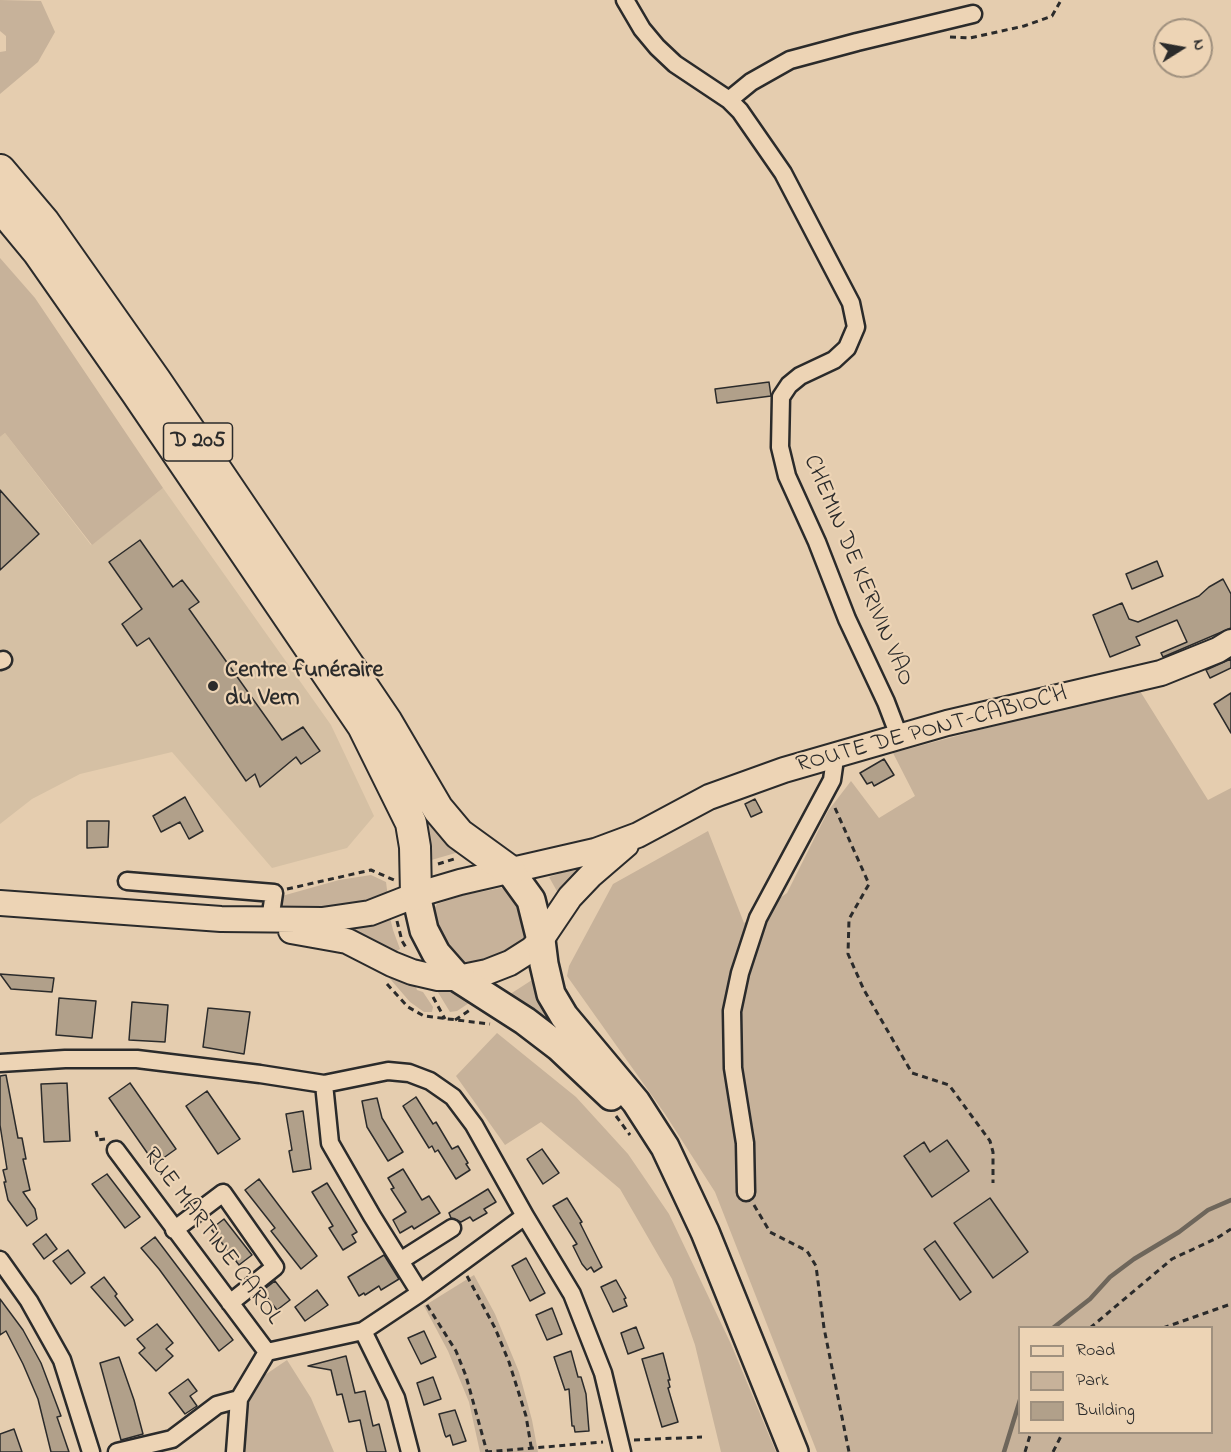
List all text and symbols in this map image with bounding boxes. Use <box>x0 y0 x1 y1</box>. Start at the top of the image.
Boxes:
north arrow <box>1153 18 1213 78</box>
text: N <box>1186 37 1212 53</box>
road number: D 205 <box>164 423 232 461</box>
street label: CHEMIN DE KERIVIN VAO <box>795 451 919 691</box>
place label: Centre funéraire du Vern <box>225 658 383 714</box>
marker: Centre funéraire du Vern <box>206 679 220 693</box>
street label: ROUTE DE PONT-CABIOC'H <box>793 681 1071 781</box>
street label: RUE MARTINE CAROL <box>135 1143 287 1331</box>
legend <box>1018 1326 1213 1434</box>
text: Road <box>1076 1338 1115 1364</box>
text: Park <box>1076 1368 1109 1394</box>
text: Building <box>1076 1398 1135 1424</box>

